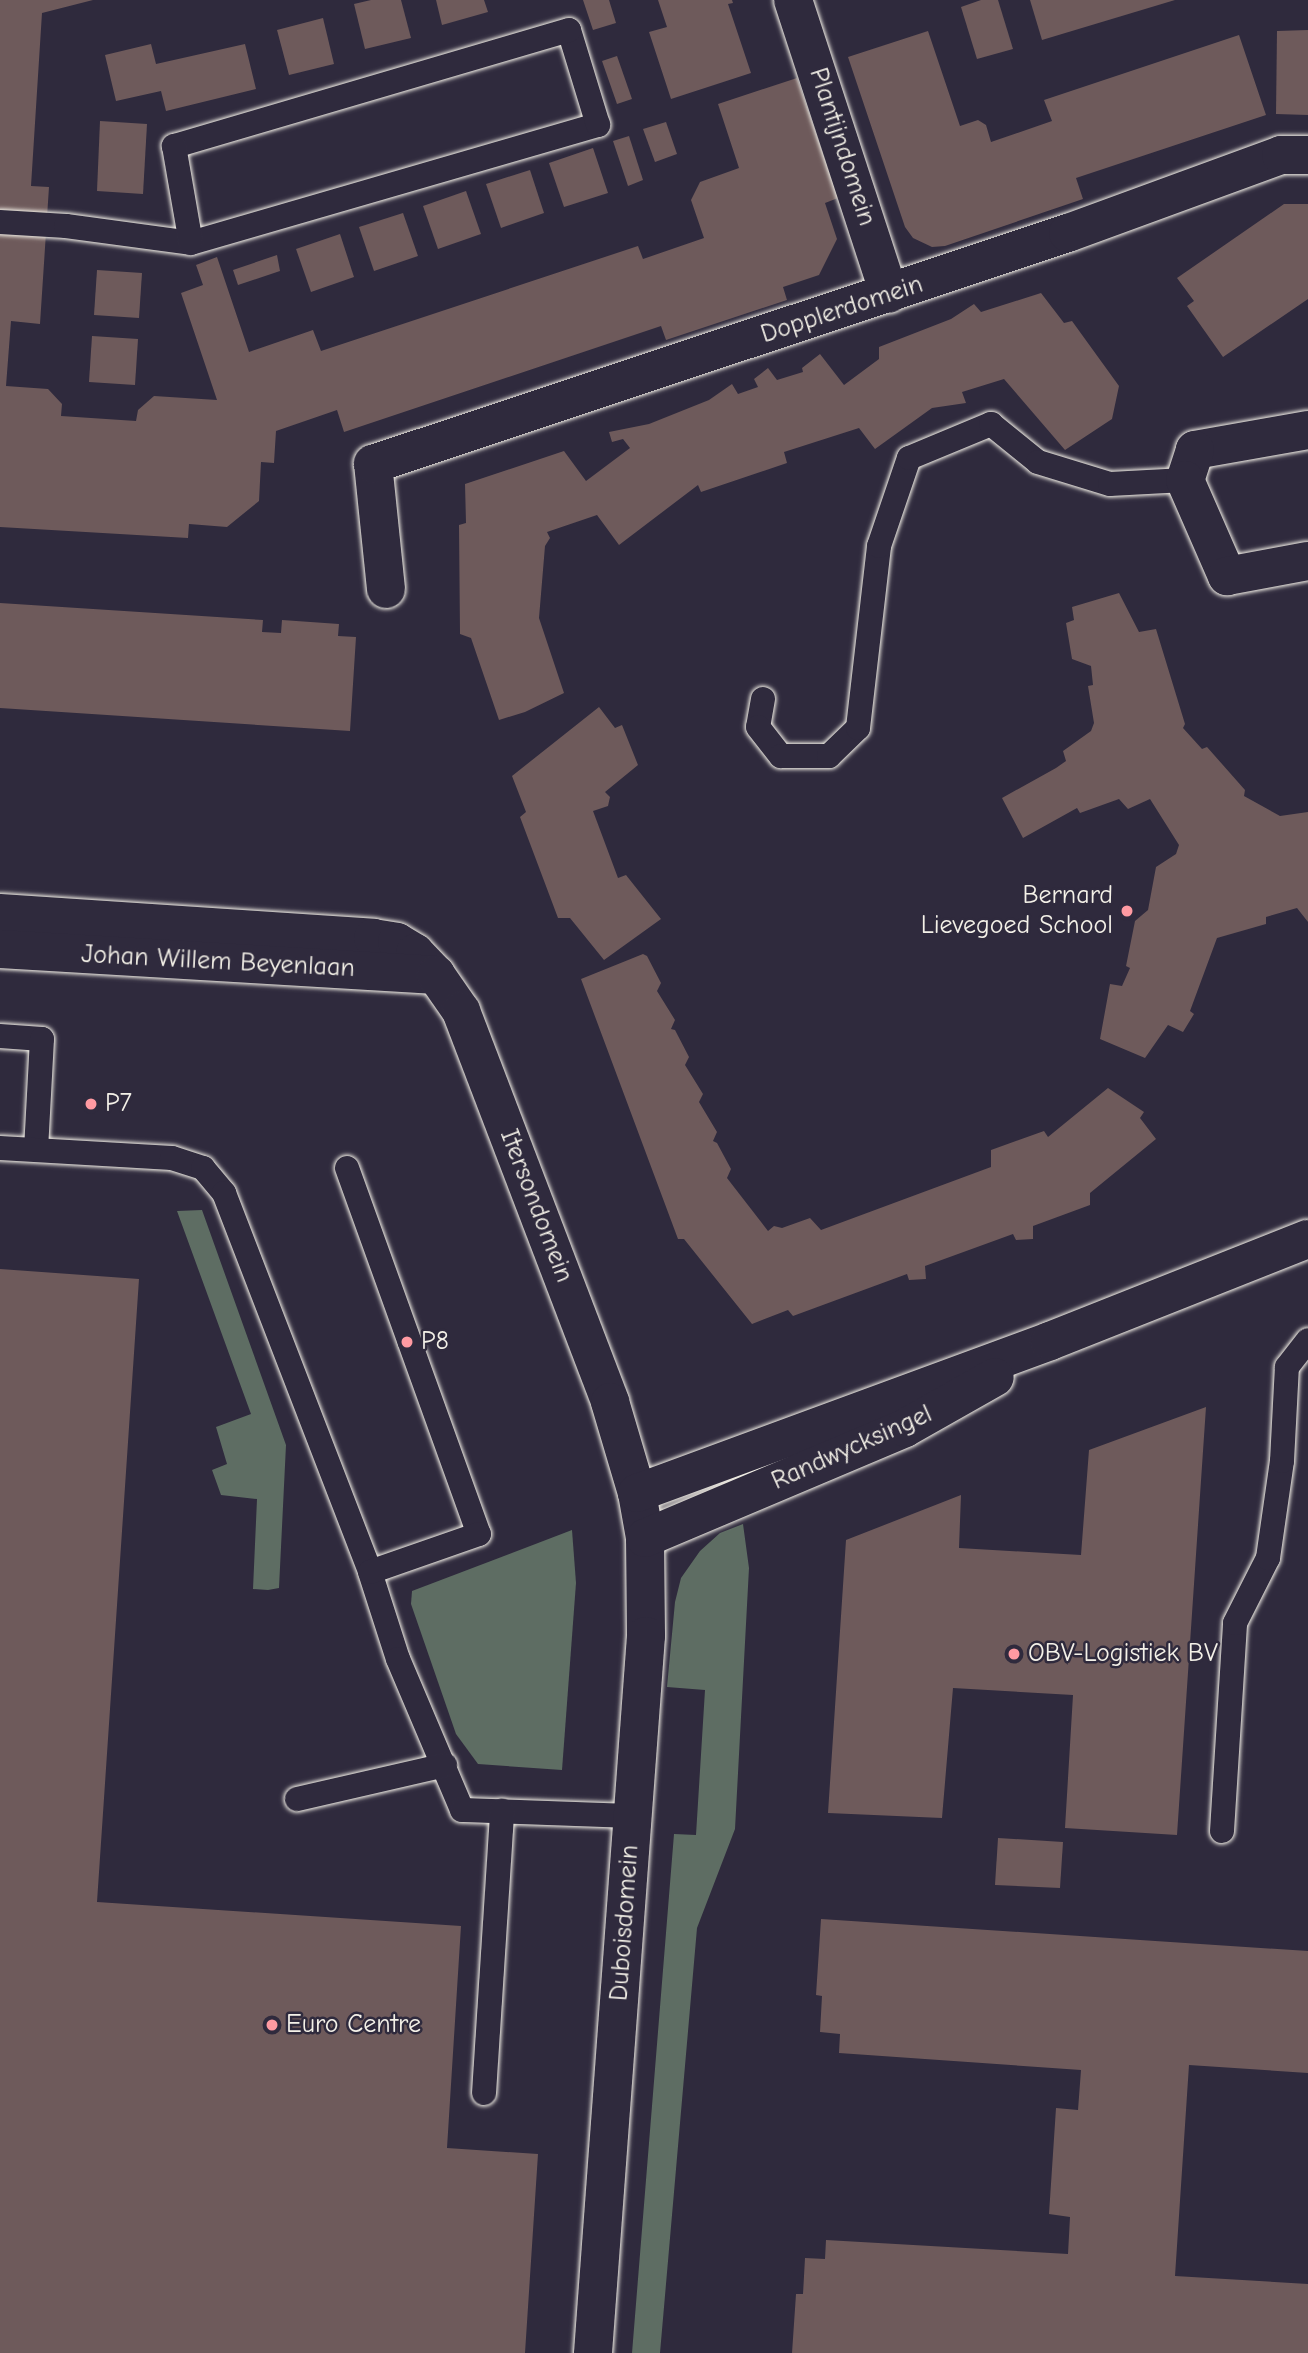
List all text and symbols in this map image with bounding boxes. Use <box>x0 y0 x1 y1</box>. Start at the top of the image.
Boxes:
street label: Plantijndomein <box>802 64 882 230</box>
street label: Dopplerdomein <box>757 269 927 351</box>
place label: Bernard Lievegoed School <box>921 880 1113 942</box>
marker: Bernard Lievegoed School <box>1119 903 1135 919</box>
street label: Johan Willem Beyenlaan <box>80 939 356 985</box>
place label: P7 <box>105 1088 132 1120</box>
marker: P7 <box>83 1096 99 1112</box>
street label: Itersondomein <box>493 1125 579 1287</box>
place label: P8 <box>421 1326 449 1358</box>
marker: P8 <box>399 1334 415 1350</box>
street label: Randwycksingel <box>767 1399 937 1497</box>
place label: OBV-Logistiek BV <box>1028 1638 1218 1670</box>
marker: OBV-Logistiek BV <box>1006 1646 1022 1662</box>
street label: Duboisdomein <box>604 1844 646 2002</box>
place label: Euro Centre <box>286 2009 421 2041</box>
marker: Euro Centre <box>264 2017 280 2033</box>

